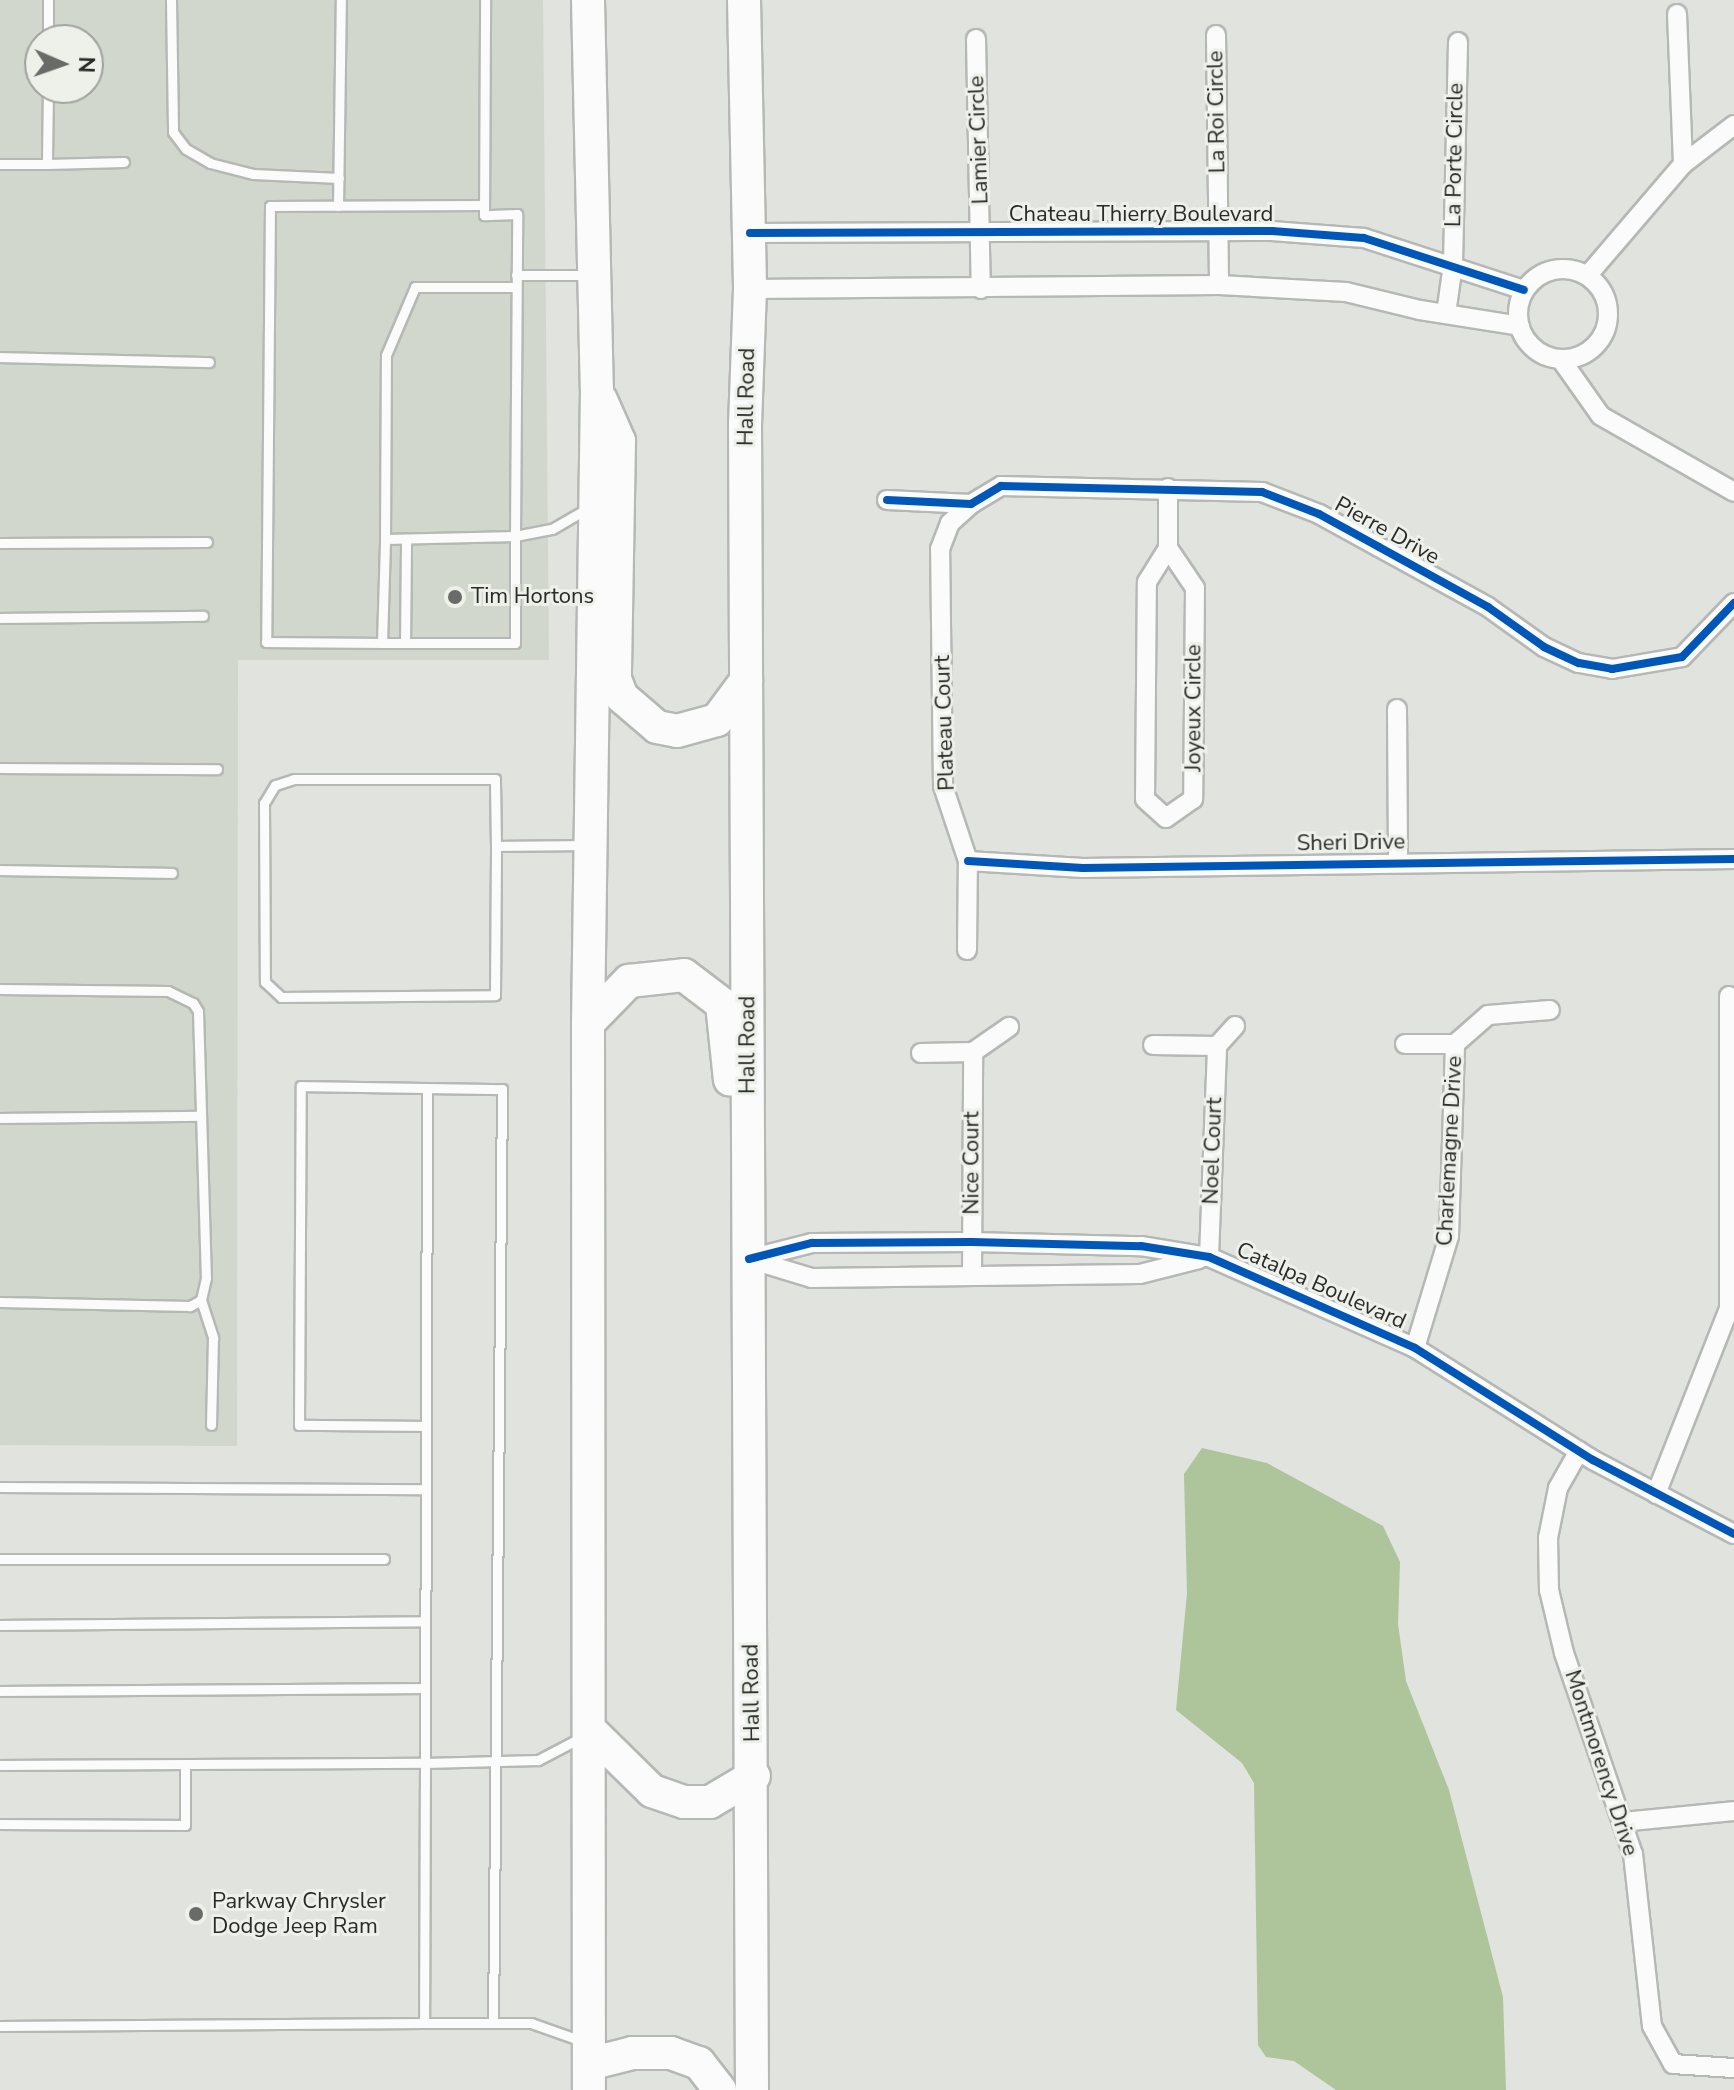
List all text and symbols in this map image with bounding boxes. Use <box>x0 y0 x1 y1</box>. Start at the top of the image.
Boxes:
north arrow <box>24 24 104 104</box>
street label: La Roi Circle <box>1203 50 1231 174</box>
text: N <box>71 56 101 74</box>
street label: Lamier Circle <box>964 75 994 205</box>
street label: La Porte Circle <box>1441 83 1469 227</box>
street label: Chateau Thierry Boulevard <box>1009 202 1273 228</box>
street label: Hall Road <box>733 348 761 446</box>
street label: Pierre Drive <box>1330 491 1444 571</box>
place label: Tim Hortons <box>471 584 594 610</box>
marker: Tim Hortons <box>446 588 464 606</box>
street label: Joyeux Circle <box>1181 644 1207 772</box>
street label: Plateau Court <box>929 655 961 791</box>
street label: Sheri Drive <box>1297 829 1405 857</box>
street label: Hall Road <box>735 996 761 1094</box>
street label: Charlemagne Drive <box>1432 1055 1468 1247</box>
street label: Noel Court <box>1198 1097 1228 1205</box>
street label: Nice Court <box>959 1111 985 1215</box>
street label: Catalpa Boulevard <box>1232 1237 1410 1335</box>
street label: Hall Road <box>738 1644 766 1742</box>
street label: Montmorency Drive <box>1559 1667 1643 1859</box>
place label: Parkway Chrysler Dodge Jeep Ram <box>212 1888 386 1940</box>
marker: Parkway Chrysler Dodge Jeep Ram <box>187 1905 205 1923</box>

